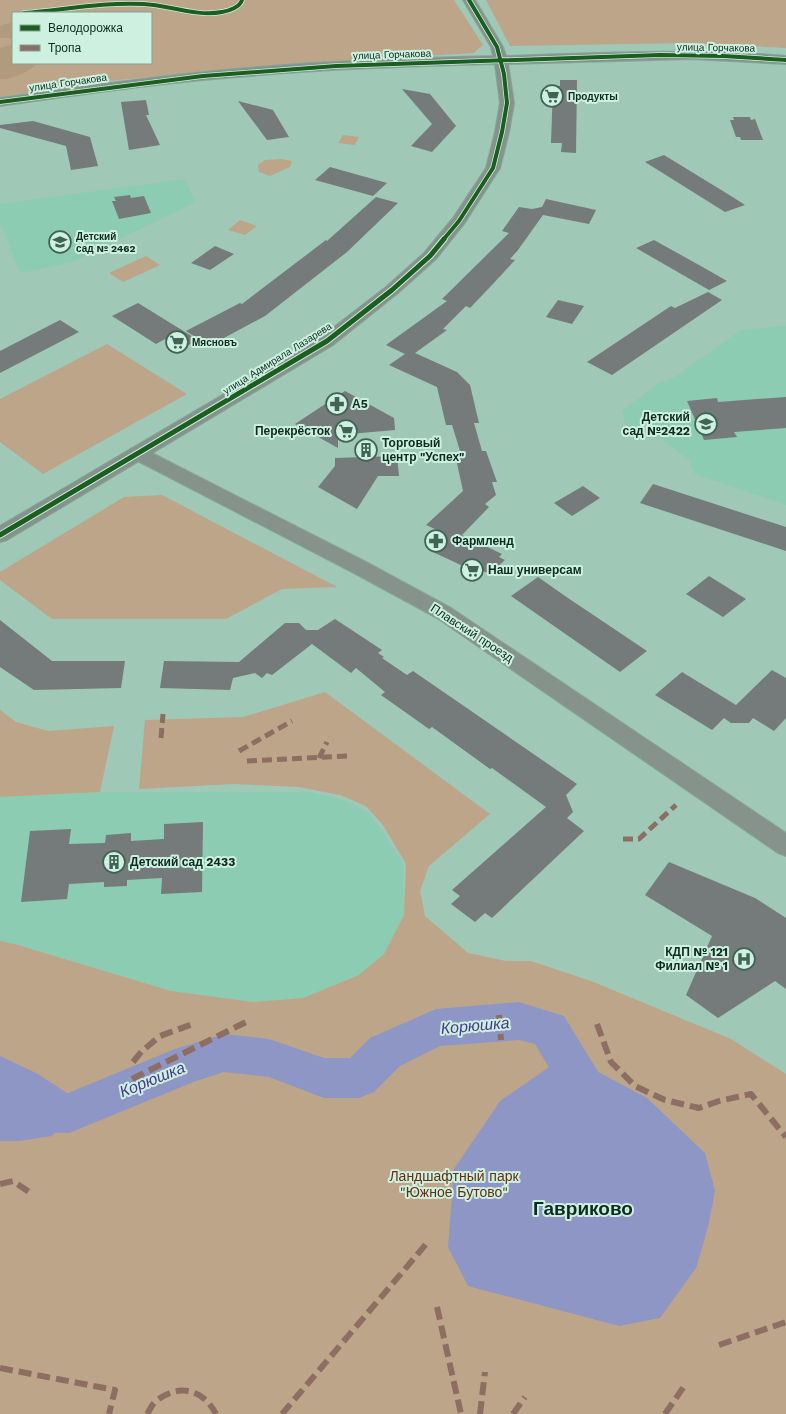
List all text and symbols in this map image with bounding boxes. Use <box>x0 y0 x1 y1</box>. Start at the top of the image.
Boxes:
legend <box>12 12 152 64</box>
text: Велодорожка <box>48 21 123 35</box>
text: Тропа <box>48 41 82 55</box>
street label: улица Горчакова <box>677 41 756 54</box>
street label: улица Горчакова <box>353 48 432 61</box>
street label: улица Горчакова <box>29 72 108 93</box>
supermarket icon: Продукты <box>539 83 565 109</box>
place label: Продукты <box>568 91 618 102</box>
school or university icon: Детский сад № 2462 <box>47 229 73 255</box>
place label: Детский сад № 2462 <box>76 231 135 254</box>
street label: улица Адмирала Лазарева <box>221 320 334 396</box>
supermarket icon: Мясновъ <box>164 329 190 355</box>
place label: Мясновъ <box>192 337 237 348</box>
pharmacy icon: А5 <box>324 391 350 417</box>
place label: А5 <box>352 397 368 411</box>
place label: Детский сад №2422 <box>623 410 690 438</box>
school or university icon: Детский сад №2422 <box>693 411 719 437</box>
supermarket icon: Перекрёсток <box>333 418 359 444</box>
place label: Перекрёсток <box>255 424 331 438</box>
place label: Торговый центр "Успех" <box>382 436 465 464</box>
building icon: Торговый центр "Успех" <box>353 437 379 463</box>
pharmacy icon: Фармленд <box>423 528 449 554</box>
place label: Фармленд <box>452 534 514 548</box>
supermarket icon: Наш универсам <box>459 557 485 583</box>
place label: Наш универсам <box>488 563 582 577</box>
street label: Плавский проезд <box>428 601 516 665</box>
building icon: Детский сад 2433 <box>101 849 127 875</box>
place label: Детский сад 2433 <box>130 855 235 869</box>
place label: КДП № 121 Филиал № 1 <box>655 945 728 973</box>
hospital icon: КДП № 121 Филиал № 1 <box>731 946 757 972</box>
water label: Корюшка <box>440 1013 510 1038</box>
water label: Корюшка <box>117 1058 188 1101</box>
park label: Ландшафтный парк "Южное Бутово" <box>389 1168 519 1200</box>
district label: Гавриково <box>533 1197 633 1220</box>

